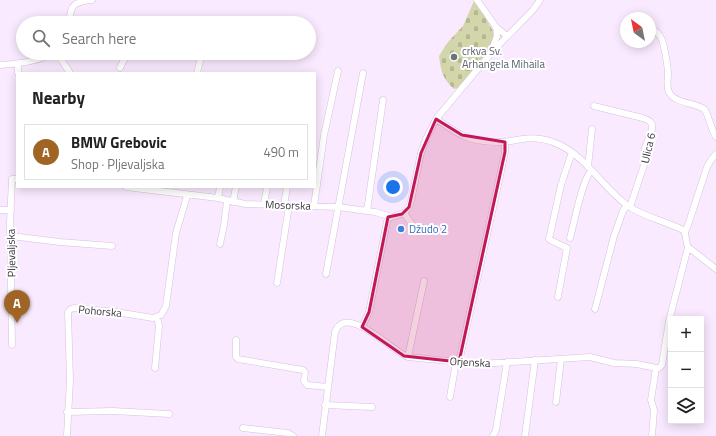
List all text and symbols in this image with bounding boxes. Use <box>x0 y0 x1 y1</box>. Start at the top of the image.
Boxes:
north arrow <box>620 12 656 48</box>
search box <box>16 16 316 60</box>
icon: search <box>30 27 52 49</box>
text: Search here <box>62 27 136 50</box>
place label: crkva Sv. Arhangela Mihaila <box>462 43 545 72</box>
marker: crkva Sv. Arhangela Mihaila <box>449 52 459 62</box>
text: Nearby <box>32 85 85 111</box>
text: BMW Grebovic <box>71 131 167 154</box>
street label: Ulica 6 <box>637 131 659 165</box>
text: A <box>42 142 50 162</box>
text: 490 m <box>263 142 299 162</box>
text: Shop · Pljevaljska <box>71 154 165 174</box>
your location <box>383 177 403 197</box>
street label: Mosorska <box>265 196 312 214</box>
place label: Džudo 2 <box>409 221 447 237</box>
marker: Džudo 2 <box>396 224 406 234</box>
street label: Pljevaljska <box>3 228 19 277</box>
pin: A <box>4 290 30 323</box>
street label: Pohorska <box>78 301 123 321</box>
map controls <box>668 316 704 424</box>
button: + <box>668 316 704 352</box>
button: − <box>668 352 704 388</box>
street label: Orjenska <box>449 353 491 371</box>
button: layers <box>668 388 704 424</box>

